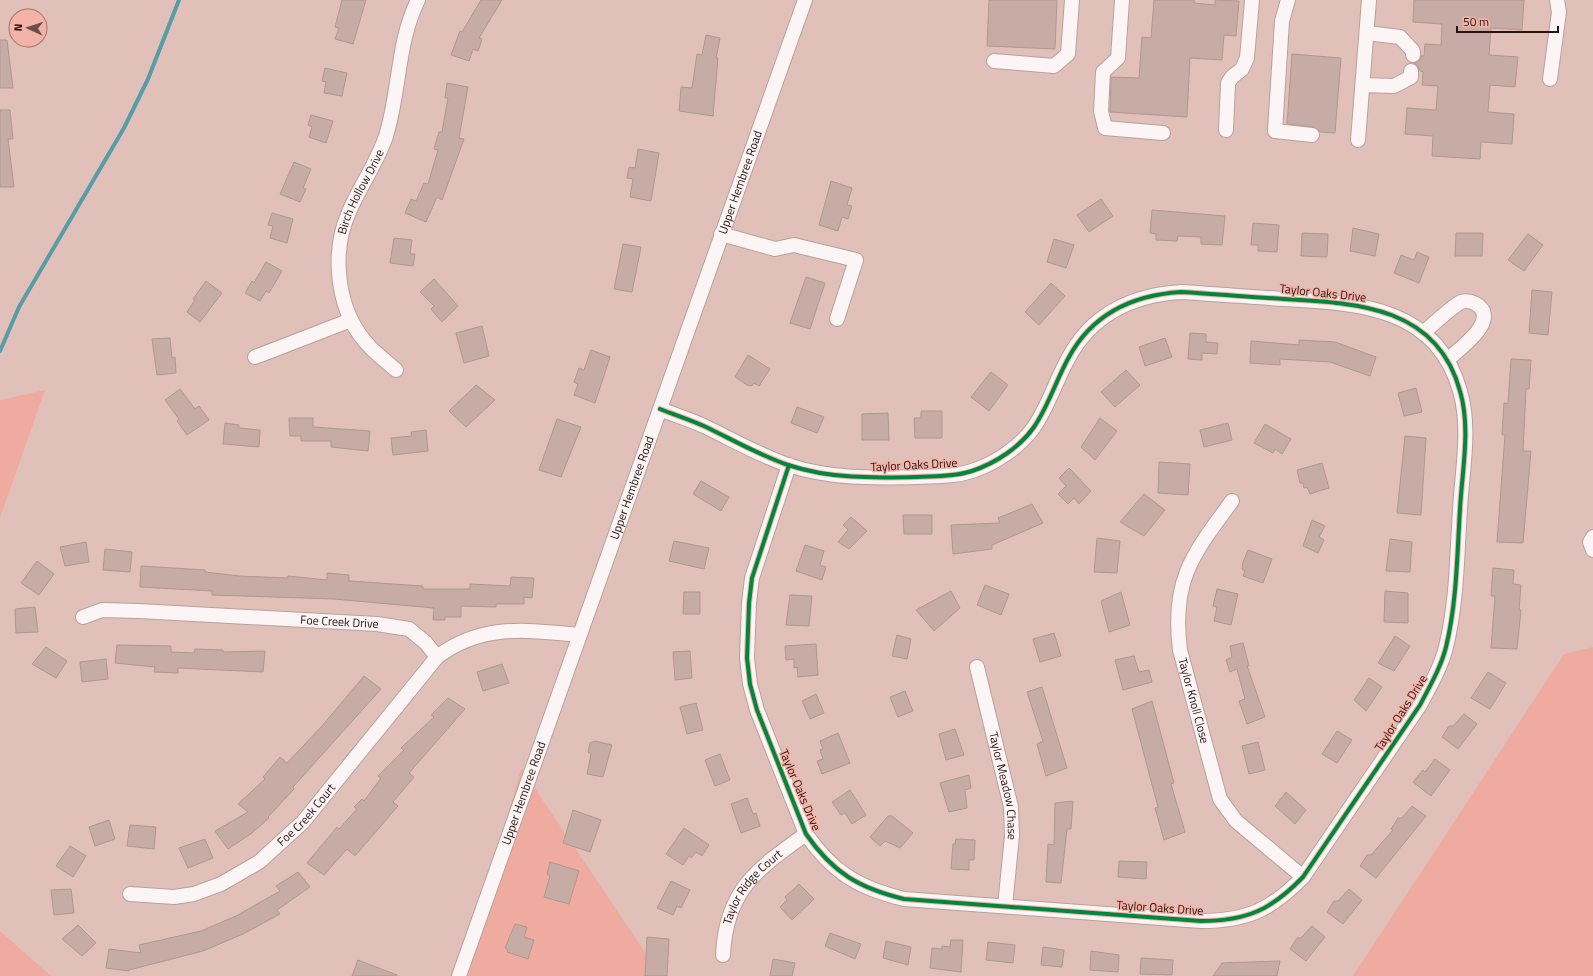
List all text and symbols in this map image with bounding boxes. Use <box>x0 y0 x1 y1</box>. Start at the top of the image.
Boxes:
north arrow <box>8 8 48 48</box>
scale bar <box>1457 8 1558 34</box>
text: 50 m <box>1463 12 1489 31</box>
text: N <box>10 23 26 32</box>
street label: Upper Hembree Road <box>713 128 767 237</box>
street label: Birch Hollow Drive <box>332 146 389 236</box>
street label: Taylor Oaks Drive <box>1279 279 1367 307</box>
street label: Upper Hembree Road <box>605 433 659 542</box>
street label: Taylor Oaks Drive <box>870 453 958 476</box>
street label: Foe Creek Drive <box>300 610 379 633</box>
street label: Taylor Knoll Close <box>1174 656 1215 746</box>
street label: Taylor Oaks Drive <box>1369 671 1432 755</box>
street label: Taylor Meadow Chase <box>984 730 1022 841</box>
street label: Upper Hembree Road <box>496 739 550 847</box>
street label: Taylor Oaks Drive <box>775 746 826 834</box>
street label: Foe Creek Court <box>272 778 340 850</box>
street label: Taylor Ridge Court <box>718 844 787 926</box>
street label: Taylor Oaks Drive <box>1116 895 1204 920</box>

